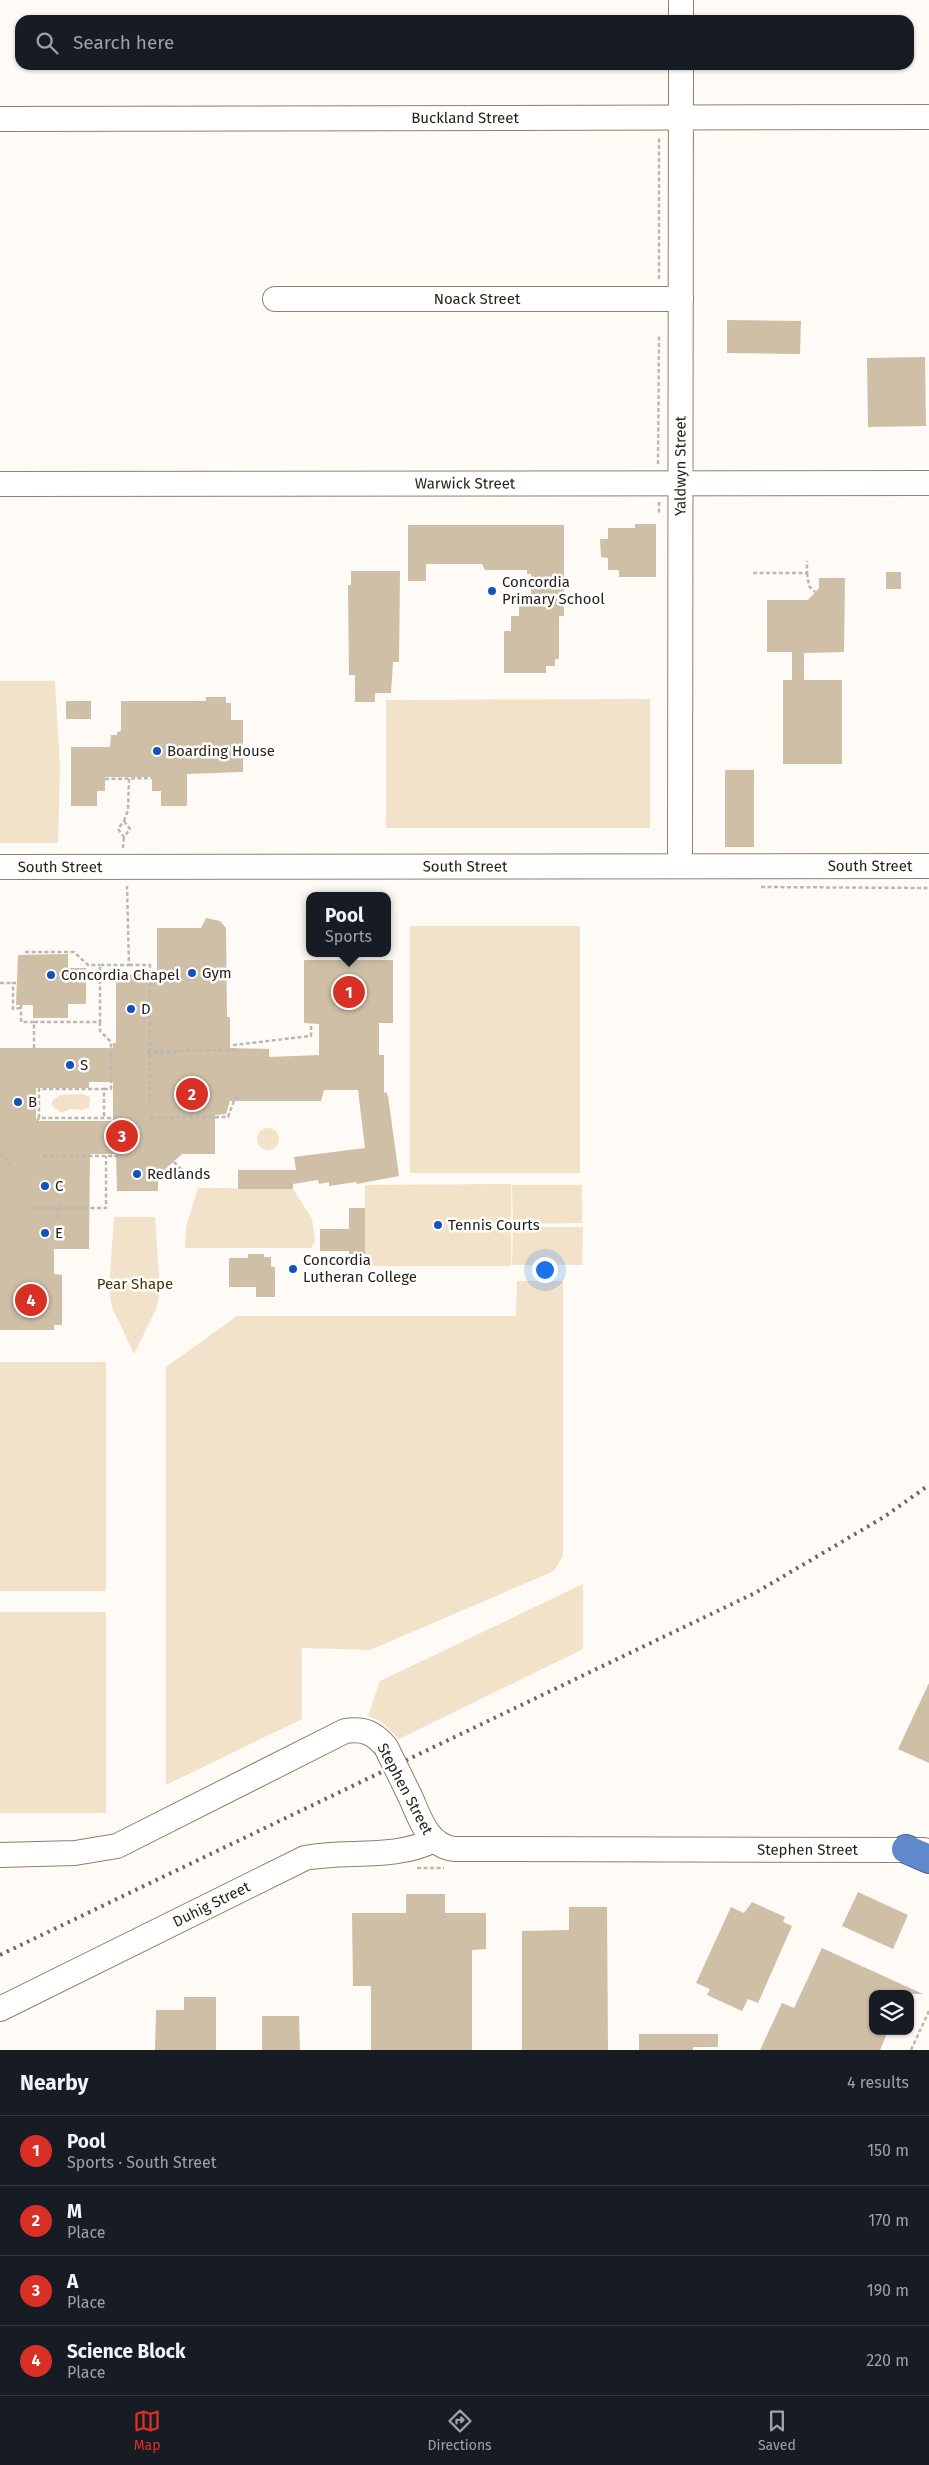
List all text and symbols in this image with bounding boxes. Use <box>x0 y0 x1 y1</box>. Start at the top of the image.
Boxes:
search box <box>15 15 914 70</box>
icon: search <box>33 29 61 57</box>
text: Search here <box>73 31 174 54</box>
street label: Buckland Street <box>411 109 519 127</box>
street label: Noack Street <box>434 290 521 308</box>
street label: Yaldwyn Street <box>671 415 690 516</box>
street label: Warwick Street <box>415 474 516 493</box>
place label: Concordia Primary School <box>502 573 605 608</box>
marker: Concordia Primary School <box>486 585 498 597</box>
place label: Boarding House <box>167 742 275 760</box>
marker: Boarding House <box>151 745 163 757</box>
street label: South Street <box>423 857 508 876</box>
street label: South Street <box>828 857 913 875</box>
street label: South Street <box>18 858 103 876</box>
popup <box>306 892 391 957</box>
text: Pool <box>325 904 364 927</box>
text: Sports <box>325 927 372 946</box>
place label: Gym <box>202 964 232 982</box>
place label: Concordia Chapel <box>61 966 180 984</box>
marker: Gym <box>186 967 198 979</box>
marker: Concordia Chapel <box>45 969 57 981</box>
pin: 1 <box>333 973 365 1011</box>
place label: D <box>141 1000 151 1018</box>
marker: D <box>125 1003 137 1015</box>
place label: S <box>80 1056 88 1074</box>
marker: S <box>64 1059 76 1071</box>
pin: 2 <box>176 1075 208 1113</box>
place label: B <box>28 1093 37 1111</box>
marker: B <box>12 1096 24 1108</box>
pin: 3 <box>106 1117 138 1155</box>
place label: Redlands <box>147 1165 210 1183</box>
marker: Redlands <box>131 1168 143 1180</box>
place label: C <box>55 1177 64 1195</box>
marker: C <box>39 1180 51 1192</box>
place label: Tennis Courts <box>448 1216 540 1234</box>
marker: Tennis Courts <box>432 1219 444 1231</box>
place label: E <box>55 1224 63 1242</box>
marker: E <box>39 1227 51 1239</box>
place label: Concordia Lutheran College <box>303 1251 417 1286</box>
your location <box>532 1257 558 1283</box>
marker: Concordia Lutheran College <box>287 1263 299 1275</box>
park label: Pear Shape <box>97 1275 173 1293</box>
pin: 4 <box>15 1281 47 1319</box>
street label: Stephen Street <box>373 1740 437 1838</box>
street label: Stephen Street <box>757 1841 859 1859</box>
street label: Duhig Street <box>170 1877 254 1931</box>
map controls <box>869 1990 914 2035</box>
button: layers <box>869 1990 914 2035</box>
text: Nearby <box>20 2070 88 2096</box>
text: 4 results <box>847 2073 909 2092</box>
text: Pool <box>67 2130 106 2153</box>
text: 1 <box>32 2141 40 2160</box>
text: 150 m <box>867 2141 909 2160</box>
text: Sports · South Street <box>67 2153 217 2172</box>
text: M <box>67 2200 82 2223</box>
text: 2 <box>32 2211 40 2230</box>
text: 170 m <box>868 2211 909 2230</box>
text: Place <box>67 2223 106 2242</box>
text: A <box>67 2270 78 2293</box>
text: 3 <box>32 2281 40 2300</box>
text: 190 m <box>867 2281 909 2300</box>
text: Place <box>67 2293 106 2312</box>
text: Science Block <box>67 2340 185 2363</box>
text: 4 <box>31 2351 41 2370</box>
text: 220 m <box>866 2351 909 2370</box>
text: Place <box>67 2363 106 2382</box>
tab: Map <box>133 2407 161 2454</box>
tab: Directions <box>427 2407 492 2454</box>
tab: Saved <box>758 2407 796 2454</box>

